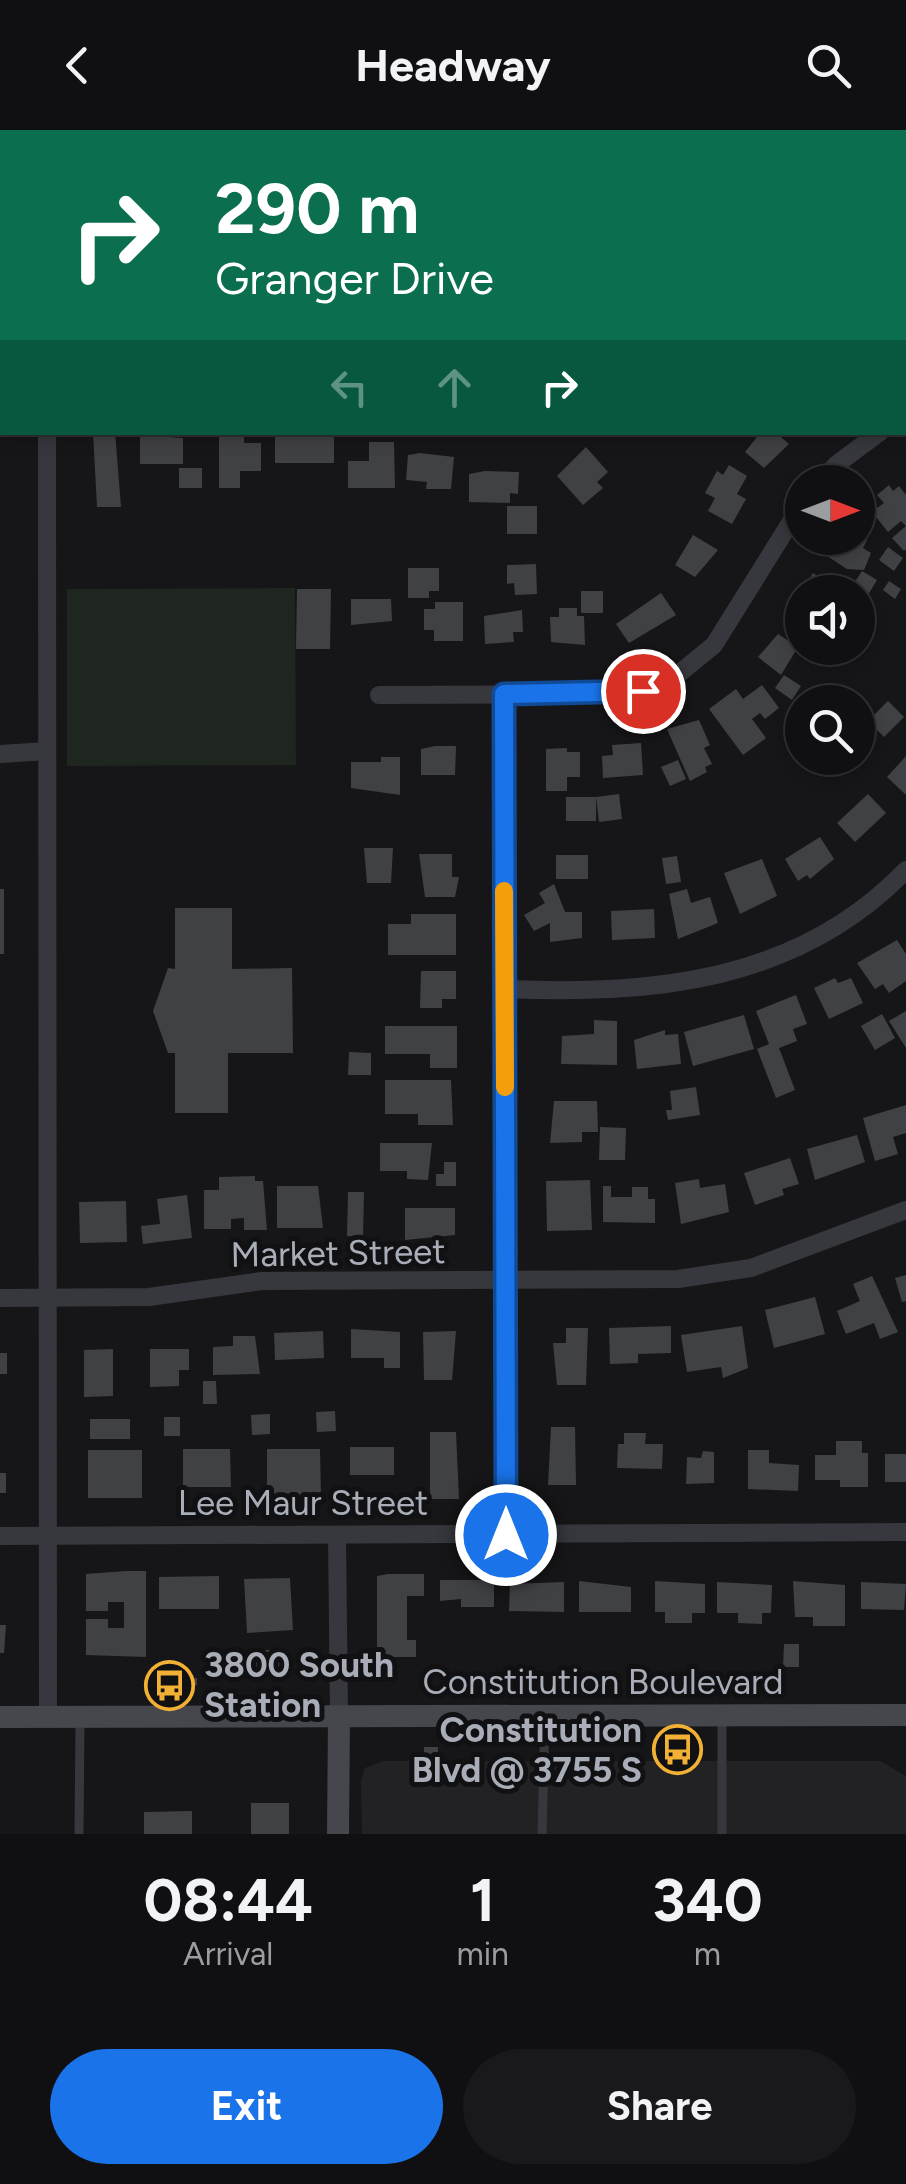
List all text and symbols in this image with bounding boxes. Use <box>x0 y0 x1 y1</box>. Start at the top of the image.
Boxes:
icon: back <box>50 38 105 93</box>
text: Headway <box>355 38 551 92</box>
icon: search <box>801 38 856 93</box>
text: 290 m <box>215 166 419 251</box>
icon: right <box>50 170 180 300</box>
text: Granger Drive <box>215 251 494 305</box>
icon: left <box>322 360 377 415</box>
icon: ahead <box>427 360 482 415</box>
icon: right <box>532 360 587 415</box>
north arrow <box>785 465 875 555</box>
map controls <box>785 465 875 775</box>
button: sound <box>785 575 875 665</box>
pin <box>601 649 686 734</box>
icon: arrive <box>616 664 671 719</box>
button: search <box>785 685 875 775</box>
street label: Market Street <box>230 1230 446 1276</box>
street label: Lee Maur Street <box>178 1482 428 1524</box>
position arrow <box>454 1483 558 1587</box>
place label: 3800 South Station <box>204 1644 394 1726</box>
bus stop icon: 3800 South Station <box>143 1659 195 1711</box>
street label: Constitution Boulevard <box>423 1661 783 1703</box>
place label: Constitution Blvd @ 3755 S <box>412 1709 642 1791</box>
bus stop icon: Constitution Blvd @ 3755 S <box>651 1724 703 1776</box>
text: 08:44 <box>143 1864 313 1936</box>
text: 1 <box>470 1864 495 1936</box>
text: 340 <box>652 1864 763 1936</box>
text: Arrival <box>183 1935 273 1973</box>
text: min <box>456 1935 509 1973</box>
text: m <box>694 1935 721 1973</box>
button: Exit <box>50 2049 443 2164</box>
button: Share <box>463 2049 856 2164</box>

